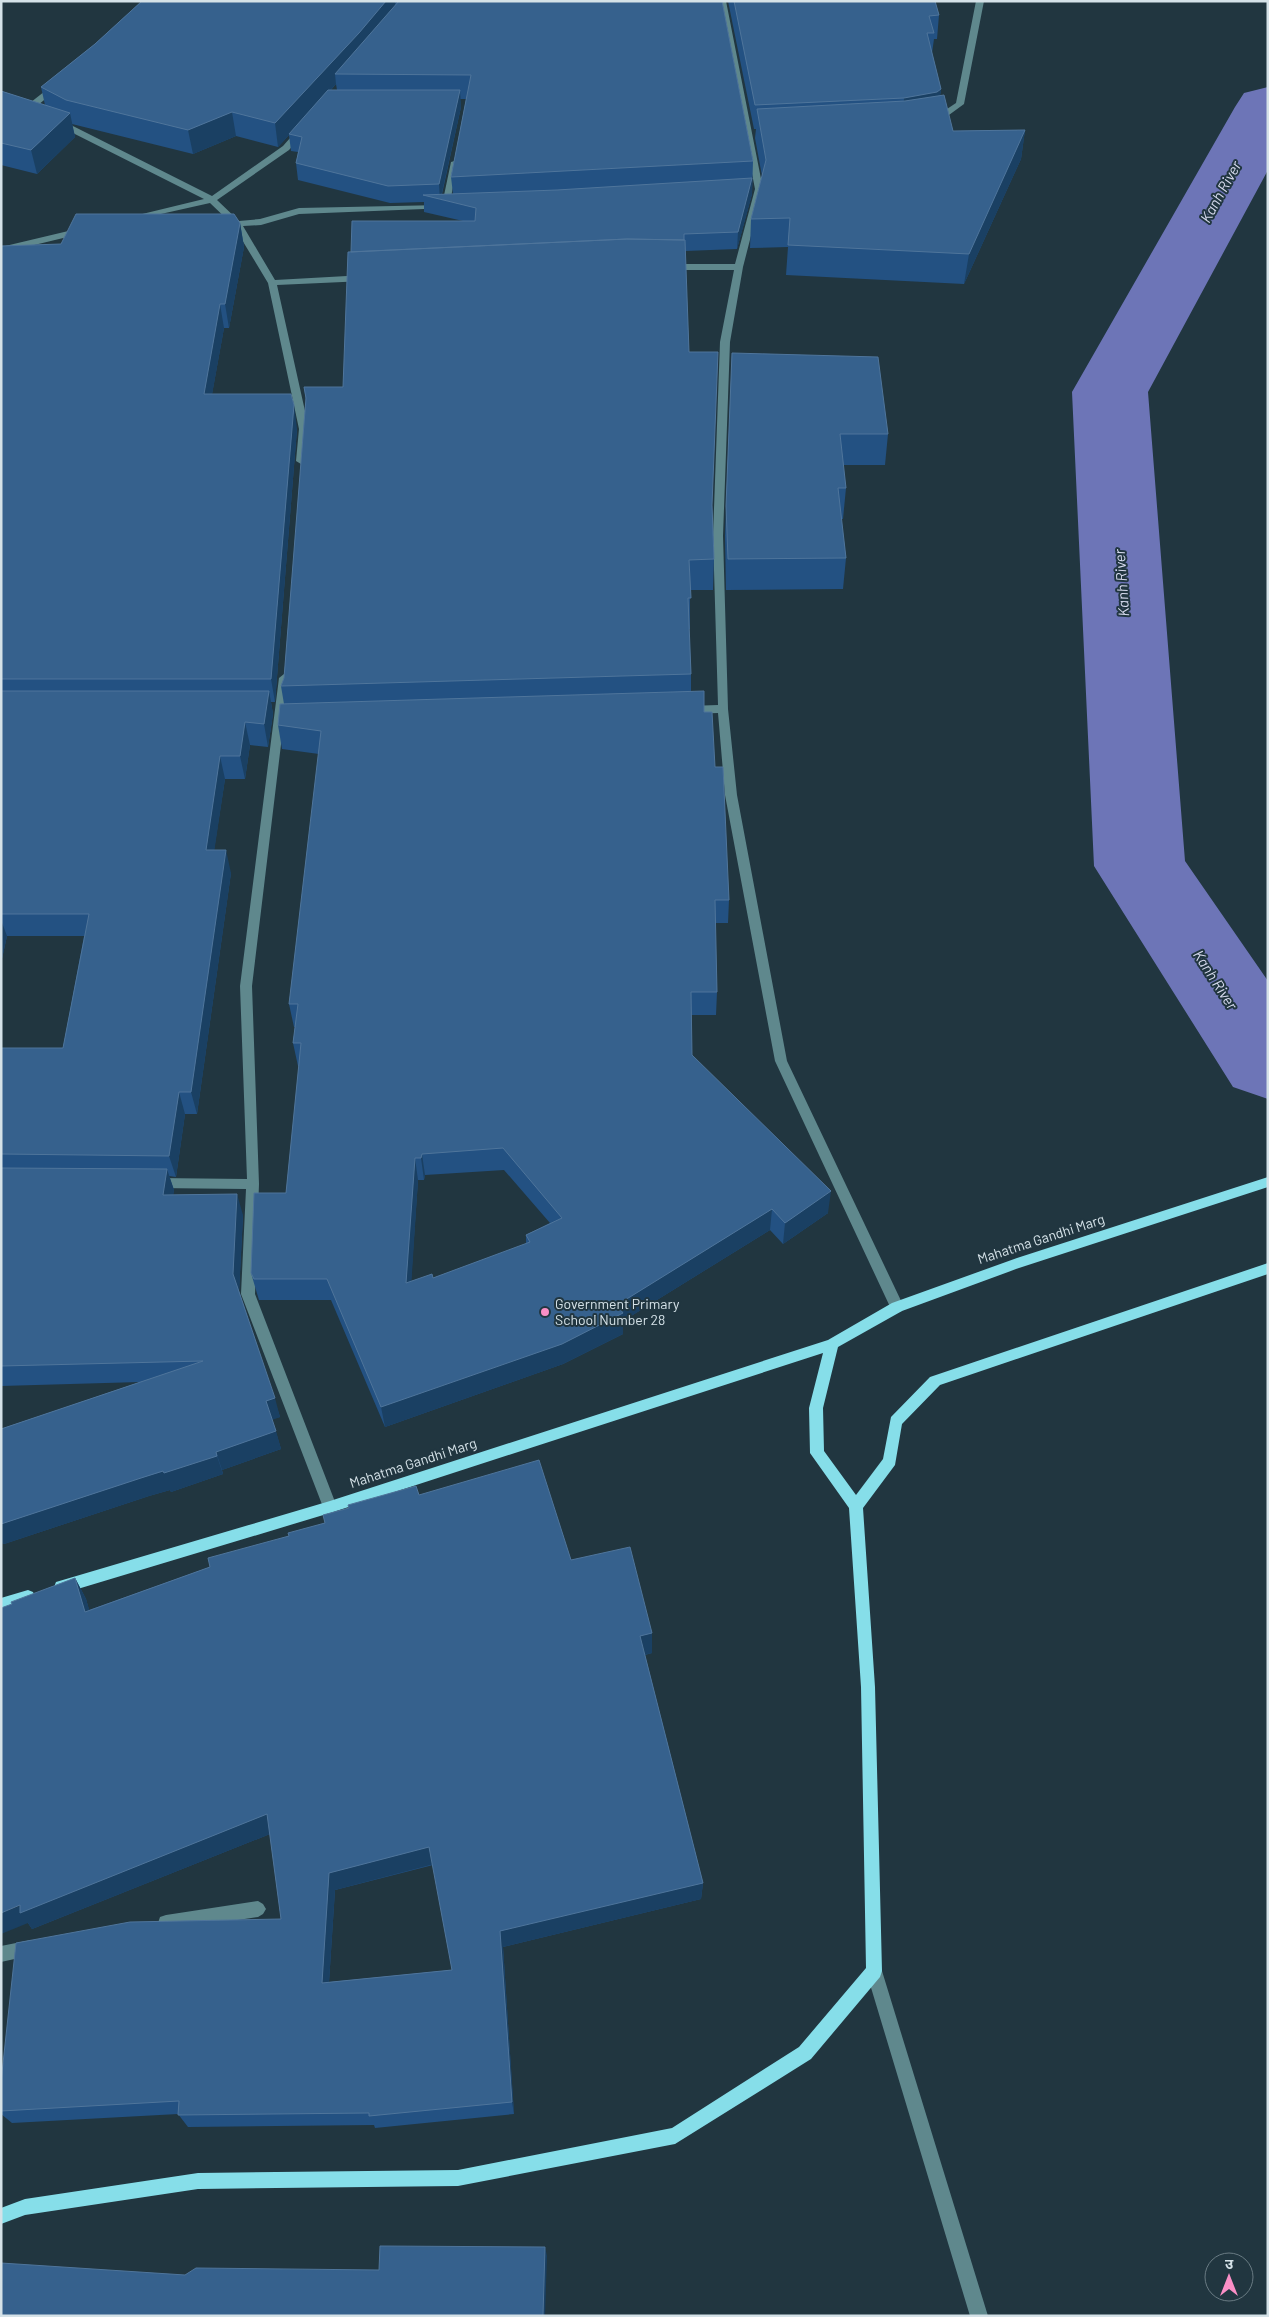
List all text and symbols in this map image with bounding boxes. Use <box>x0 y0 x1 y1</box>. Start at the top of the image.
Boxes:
water label: Kanh River <box>1196 157 1245 225</box>
water label: Kanh River <box>1110 548 1132 617</box>
water label: Kanh River <box>1190 946 1242 1013</box>
street label: Mahatma Gandhi Marg <box>975 1210 1107 1267</box>
place label: Government Primary School Number 28 <box>555 1295 680 1328</box>
marker: Government Primary School Number 28 <box>539 1306 551 1318</box>
street label: Mahatma Gandhi Marg <box>347 1434 479 1491</box>
north arrow <box>1204 2252 1254 2302</box>
text: उ <box>1225 2255 1234 2272</box>

